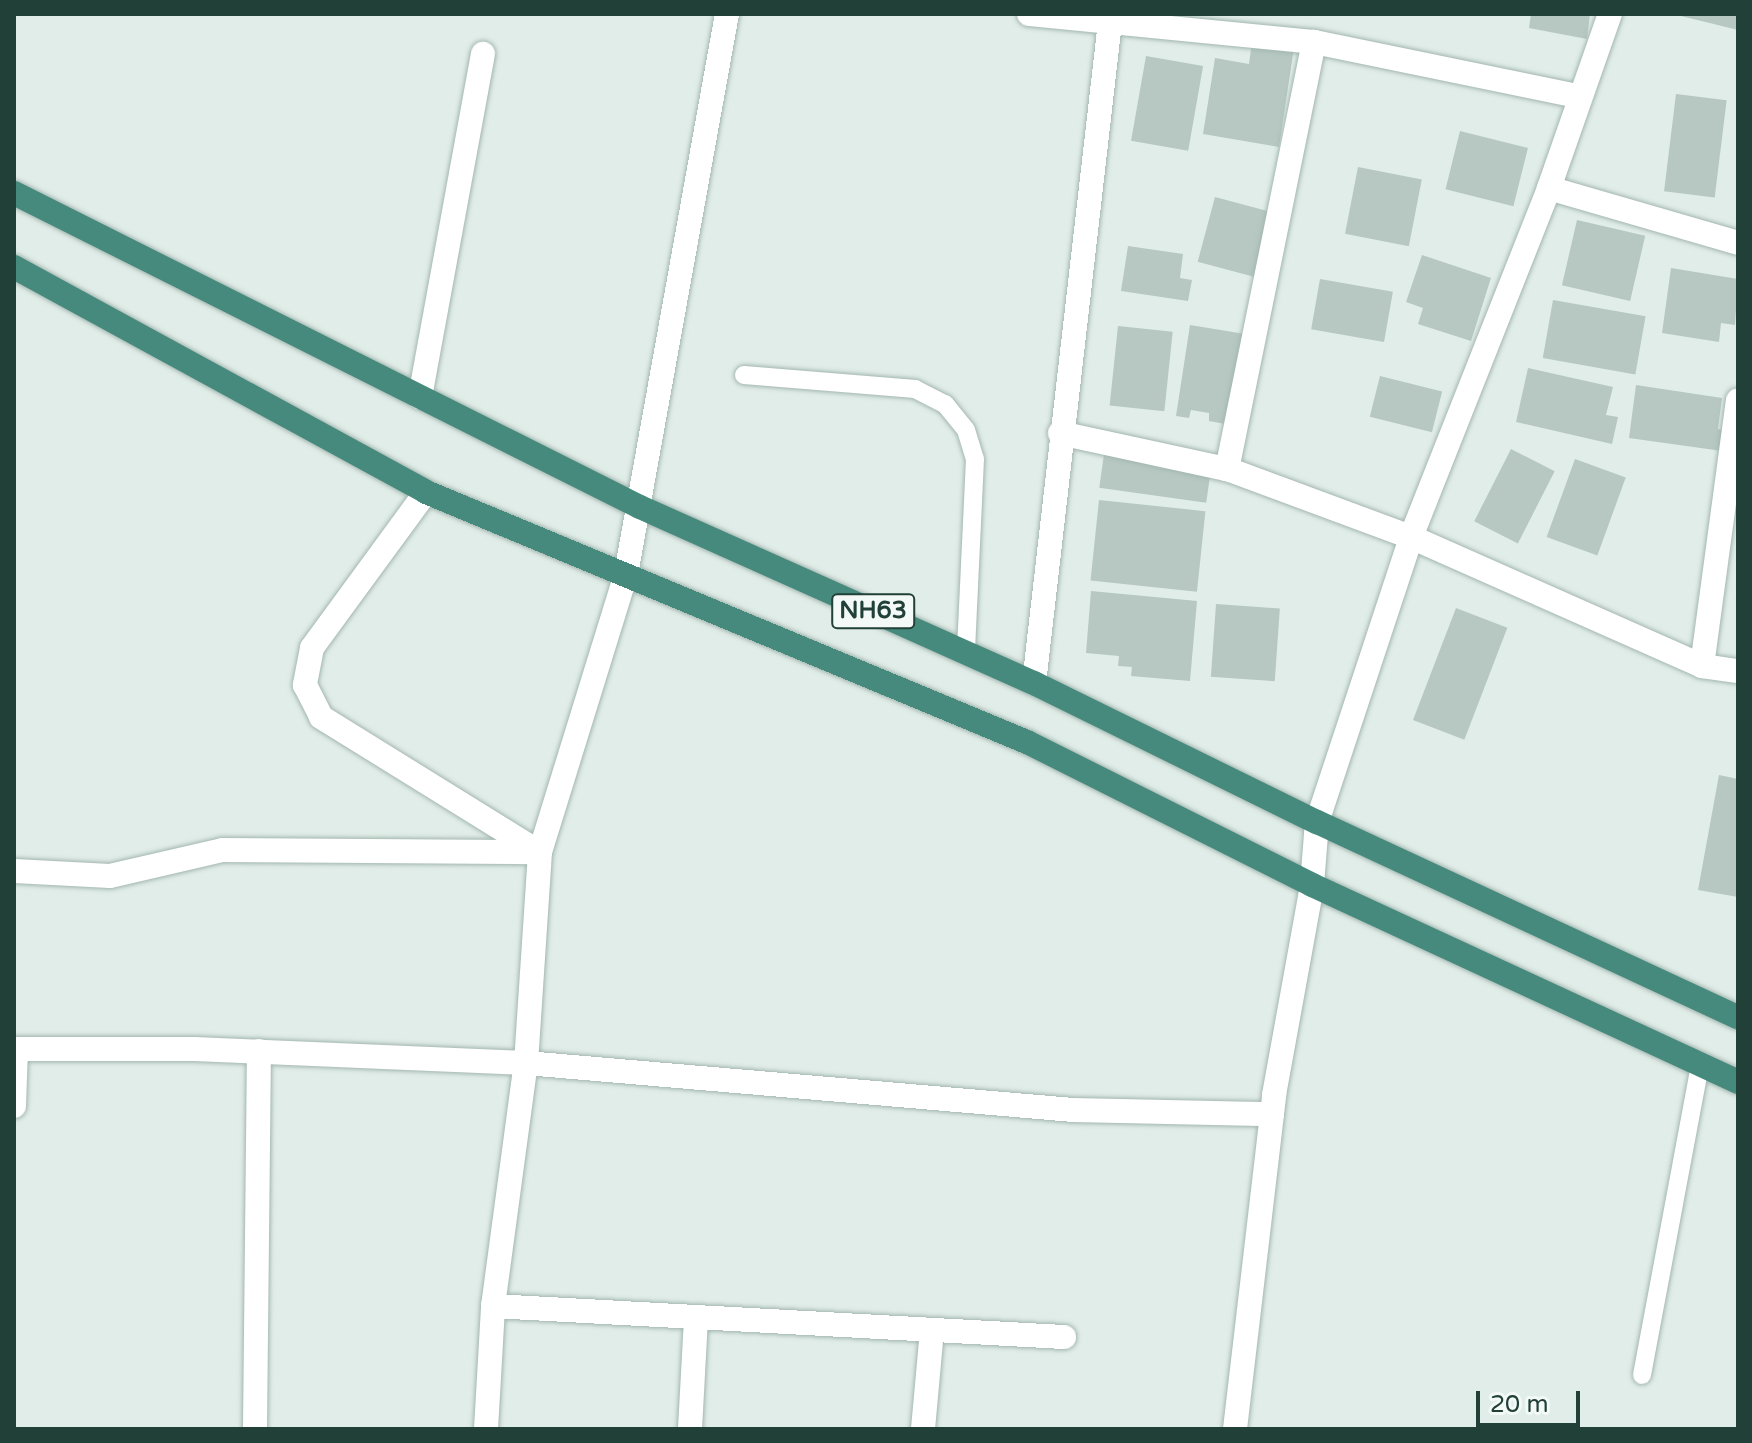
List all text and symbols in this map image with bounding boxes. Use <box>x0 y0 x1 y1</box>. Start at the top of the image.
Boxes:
road number: NH63 <box>831 591 915 631</box>
scale bar <box>1480 1375 1584 1425</box>
text: 20 m <box>1490 1390 1548 1419</box>

